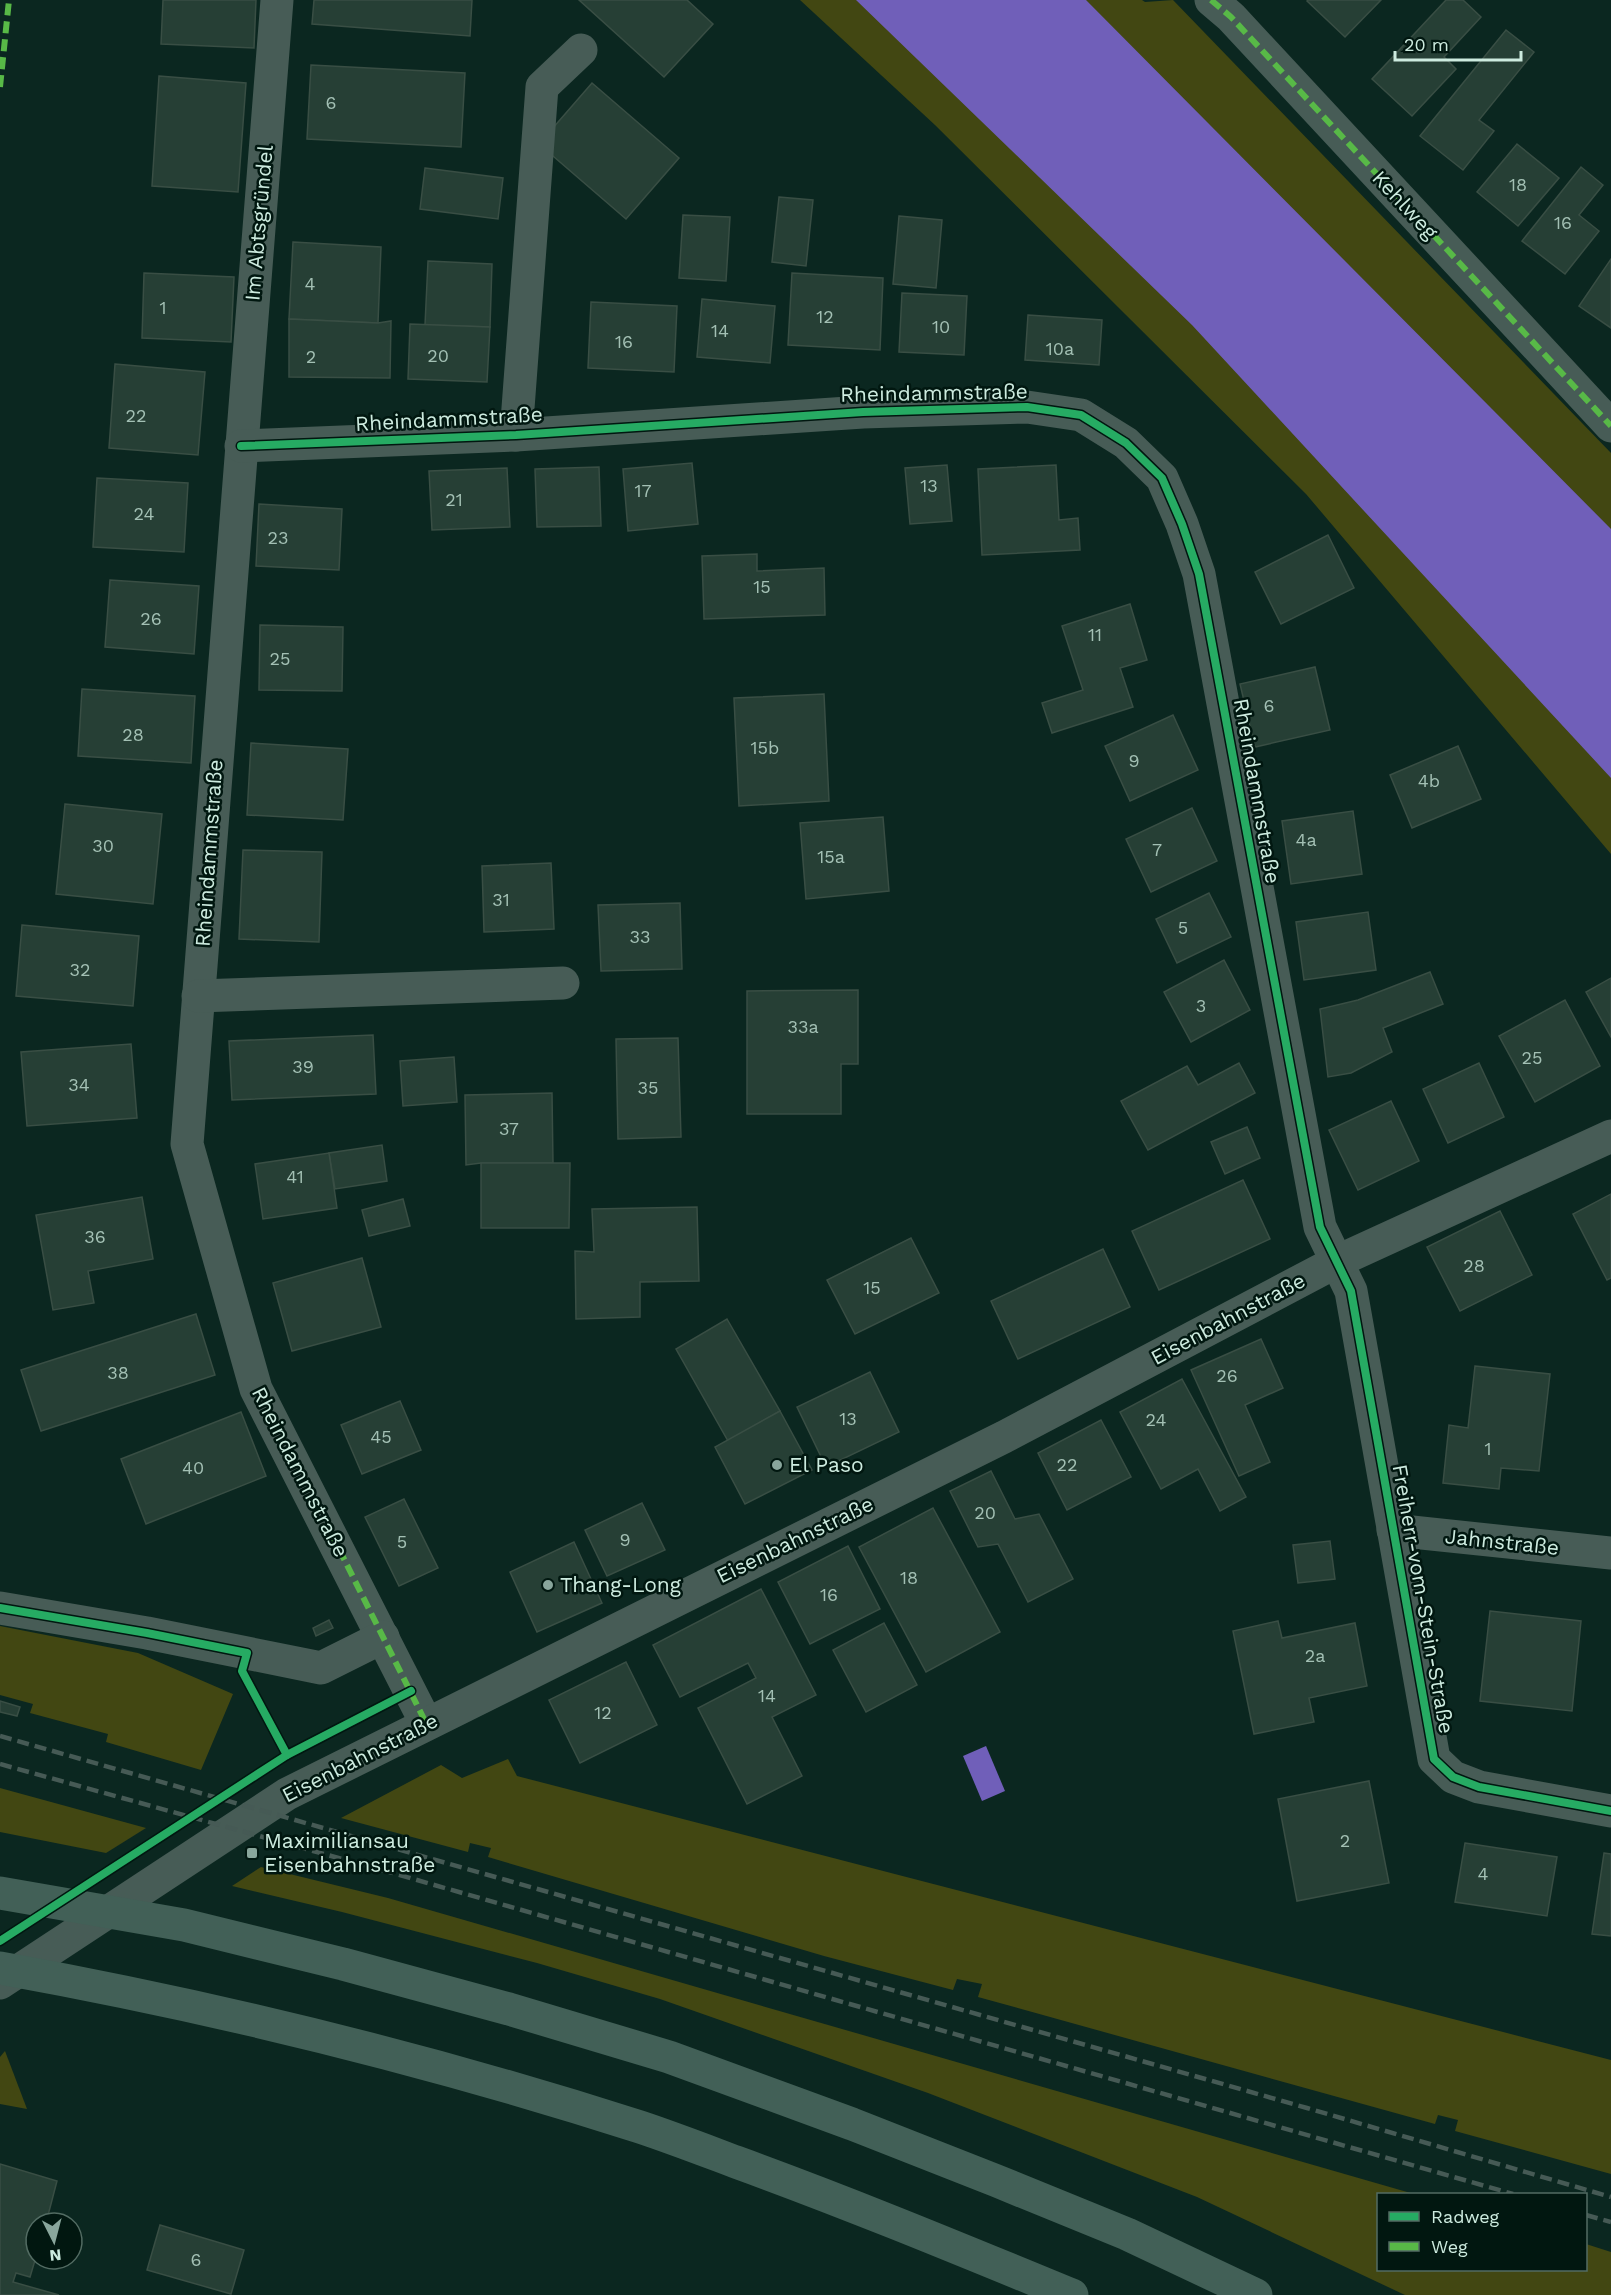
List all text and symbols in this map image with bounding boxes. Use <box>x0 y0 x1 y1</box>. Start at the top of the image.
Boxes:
scale bar <box>1395 24 1521 62</box>
text: 20 m <box>1404 34 1449 55</box>
house number: 6 <box>326 92 336 113</box>
street label: Im Abtsgründel <box>239 143 278 302</box>
street label: Kehlweg <box>1367 165 1444 245</box>
house number: 18 <box>1509 174 1527 195</box>
house number: 16 <box>1554 212 1572 233</box>
house number: 4 <box>305 273 316 294</box>
house number: 1 <box>159 297 167 318</box>
house number: 12 <box>816 306 834 327</box>
house number: 10 <box>932 316 950 337</box>
house number: 14 <box>711 320 729 341</box>
house number: 16 <box>615 331 633 352</box>
house number: 10a <box>1046 338 1074 359</box>
house number: 20 <box>427 345 449 366</box>
house number: 2 <box>306 346 316 367</box>
street label: Rheindammstraße <box>840 378 1028 407</box>
street label: Rheindammstraße <box>355 401 543 436</box>
house number: 22 <box>126 405 147 426</box>
house number: 13 <box>920 475 938 496</box>
house number: 17 <box>634 480 652 501</box>
house number: 21 <box>445 489 463 510</box>
house number: 24 <box>134 503 154 524</box>
house number: 23 <box>268 527 289 548</box>
house number: 15 <box>753 576 771 597</box>
house number: 26 <box>140 608 162 629</box>
house number: 11 <box>1088 624 1102 645</box>
house number: 25 <box>270 648 290 669</box>
house number: 6 <box>1264 695 1274 716</box>
street label: Rheindammstraße <box>1229 696 1286 886</box>
house number: 28 <box>122 724 144 745</box>
house number: 15b <box>751 737 779 758</box>
house number: 9 <box>1128 750 1140 771</box>
street label: Rheindammstraße <box>189 758 228 947</box>
house number: 4b <box>1418 770 1440 791</box>
house number: 4a <box>1295 829 1317 850</box>
house number: 30 <box>92 835 114 856</box>
house number: 7 <box>1152 839 1162 860</box>
house number: 15a <box>817 846 845 867</box>
house number: 31 <box>492 889 510 910</box>
house number: 5 <box>1178 917 1188 938</box>
house number: 33 <box>630 926 651 947</box>
house number: 32 <box>70 959 91 980</box>
house number: 3 <box>1196 995 1206 1016</box>
house number: 33a <box>787 1016 819 1037</box>
house number: 25 <box>1522 1047 1542 1068</box>
house number: 39 <box>292 1056 314 1077</box>
house number: 34 <box>68 1074 90 1095</box>
house number: 35 <box>638 1077 658 1098</box>
house number: 37 <box>499 1118 519 1139</box>
house number: 41 <box>286 1166 304 1187</box>
house number: 36 <box>84 1226 106 1247</box>
house number: 28 <box>1463 1255 1485 1276</box>
street label: Eisenbahnstraße <box>1146 1267 1309 1370</box>
house number: 15 <box>863 1277 881 1298</box>
house number: 38 <box>107 1362 129 1383</box>
house number: 26 <box>1216 1365 1238 1386</box>
street label: Rheindammstraße <box>247 1382 354 1561</box>
house number: 13 <box>839 1408 857 1429</box>
house number: 24 <box>1146 1409 1166 1430</box>
house number: 45 <box>370 1426 392 1447</box>
house number: 1 <box>1484 1438 1492 1459</box>
place label: El Paso <box>789 1452 864 1477</box>
house number: 22 <box>1057 1454 1078 1475</box>
house number: 40 <box>182 1457 204 1478</box>
marker: El Paso <box>770 1458 784 1472</box>
street label: Freiherr-vom-Stein-Straße <box>1387 1462 1460 1736</box>
street label: Eisenbahnstraße <box>712 1491 877 1588</box>
house number: 20 <box>974 1502 996 1523</box>
street label: Jahnstraße <box>1444 1523 1560 1560</box>
house number: 9 <box>619 1529 631 1550</box>
house number: 5 <box>397 1531 407 1552</box>
house number: 18 <box>900 1567 918 1588</box>
place label: Thang-Long <box>560 1572 682 1597</box>
marker: Thang-Long <box>541 1578 555 1592</box>
house number: 16 <box>820 1584 838 1605</box>
house number: 2a <box>1305 1645 1325 1666</box>
house number: 14 <box>758 1685 776 1706</box>
house number: 12 <box>594 1702 612 1723</box>
street label: Eisenbahnstraße <box>278 1708 442 1808</box>
place label: Maximiliansau Eisenbahnstraße <box>264 1828 435 1877</box>
house number: 2 <box>1340 1830 1350 1851</box>
marker: Maximiliansau Eisenbahnstraße <box>245 1846 259 1860</box>
house number: 4 <box>1478 1863 1489 1884</box>
legend <box>1377 2193 1587 2271</box>
text: Radweg <box>1431 2206 1500 2227</box>
north arrow <box>24 2211 84 2271</box>
text: Weg <box>1431 2236 1468 2257</box>
text: N <box>49 2245 62 2265</box>
house number: 6 <box>191 2249 201 2270</box>

